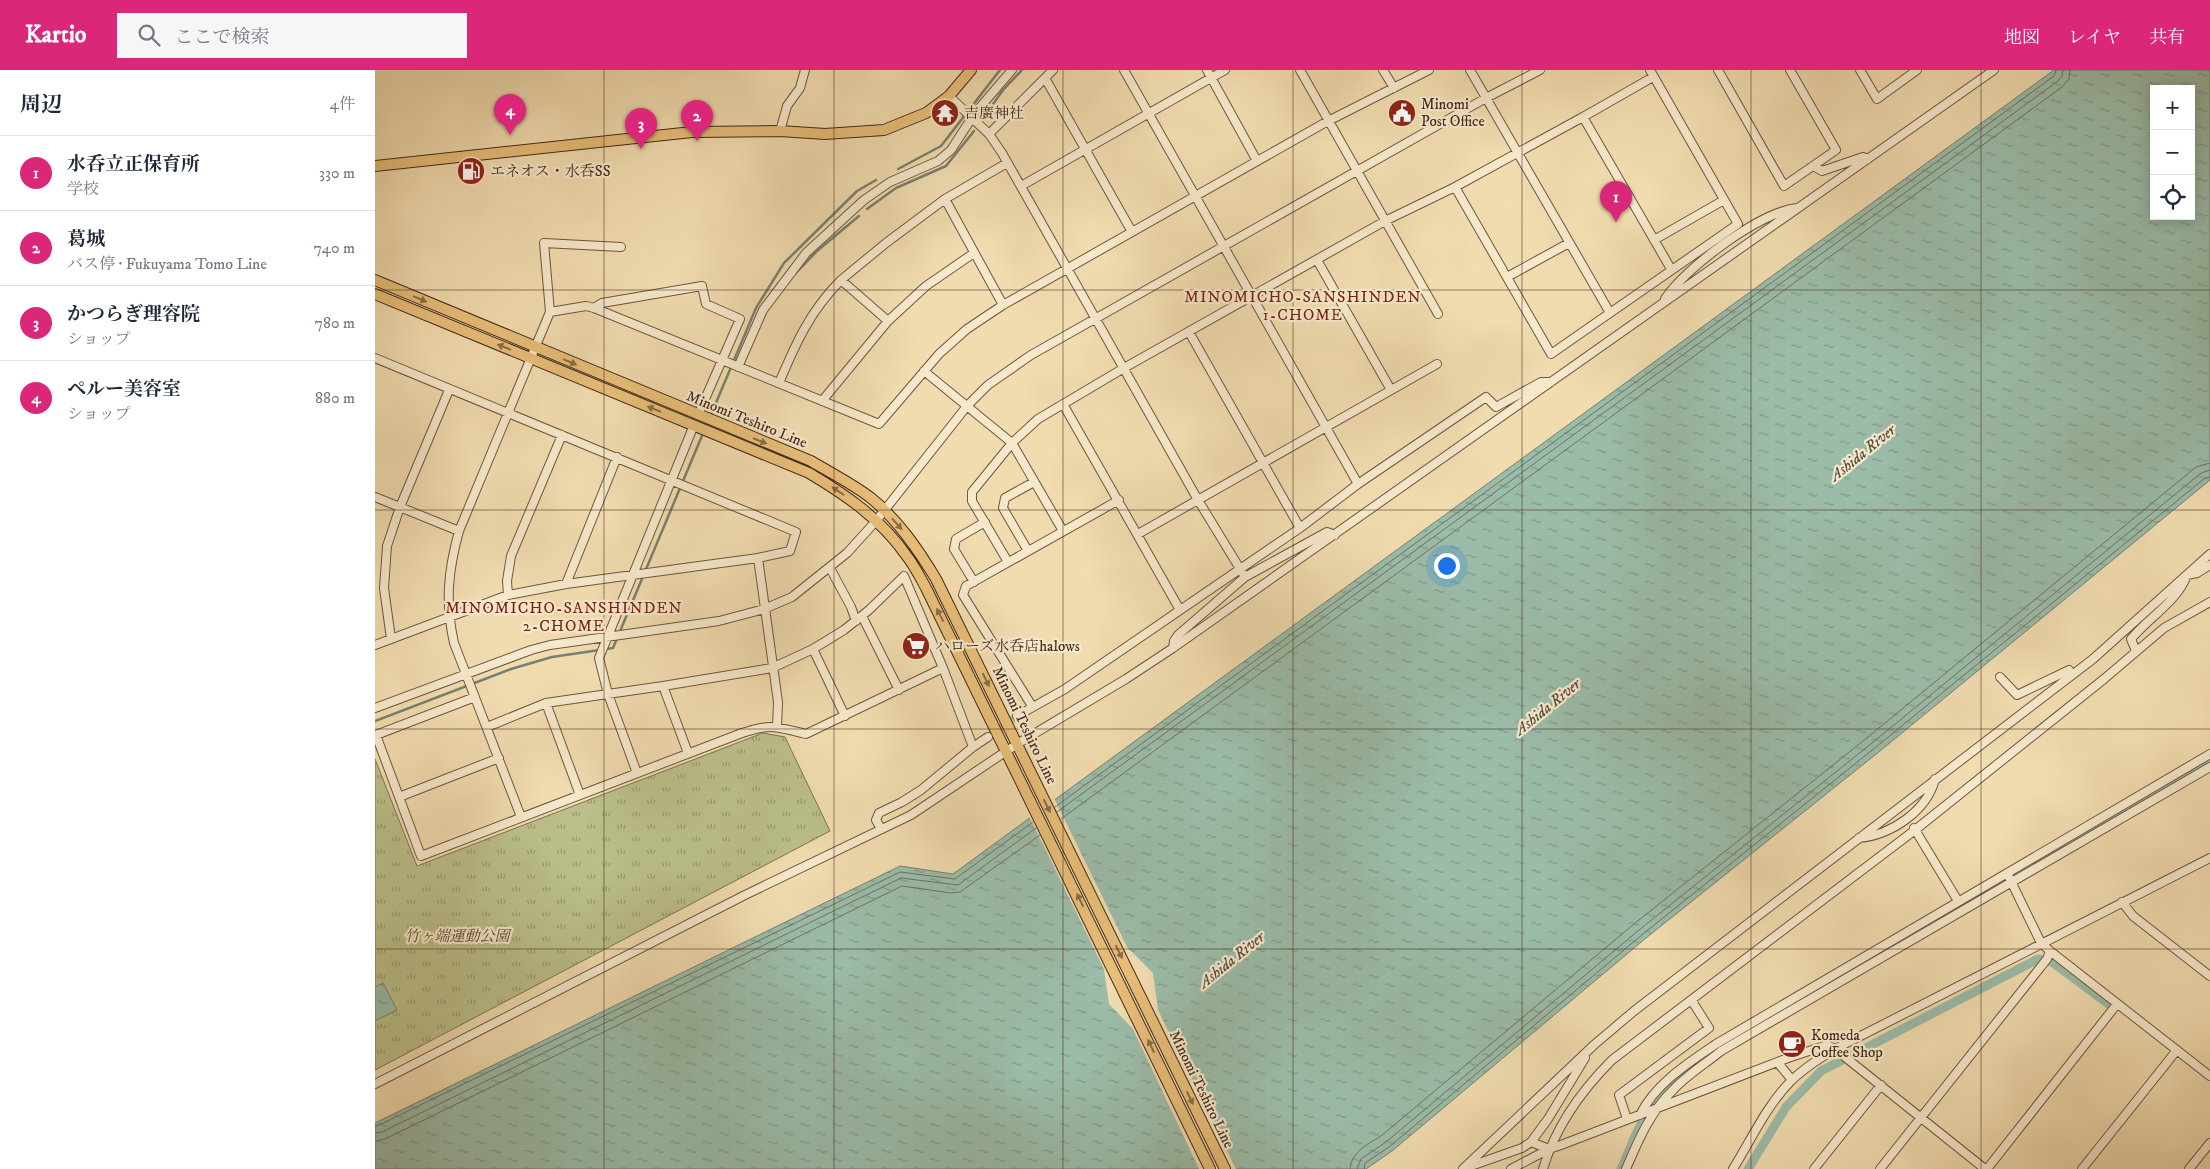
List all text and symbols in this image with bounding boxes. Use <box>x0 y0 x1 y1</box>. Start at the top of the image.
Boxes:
search box <box>117 13 467 58</box>
text: Kartio <box>25 20 87 50</box>
icon: search <box>135 21 163 49</box>
text: ここで検索 <box>175 26 270 49</box>
text: 地図 <box>2004 27 2040 49</box>
text: レイヤ <box>2068 27 2121 49</box>
text: 共有 <box>2149 27 2185 49</box>
map controls <box>2150 85 2195 220</box>
button: + <box>2150 85 2195 130</box>
text: 周辺 <box>20 92 62 118</box>
text: 4件 <box>330 94 355 114</box>
pin: 4 <box>494 94 526 135</box>
place label: Minomi Post Office <box>1421 95 1485 131</box>
temple icon: 吉廣神社 <box>930 98 960 128</box>
public building icon: Minomi Post Office <box>1387 98 1417 128</box>
pin: 2 <box>681 100 713 141</box>
place label: 吉廣神社 <box>964 104 1024 123</box>
pin: 3 <box>625 108 657 149</box>
button: − <box>2150 130 2195 175</box>
text: 水呑立正保育所 <box>67 153 200 176</box>
fuel station icon: エネオス・水呑SS <box>456 156 486 186</box>
place label: エネオス・水呑SS <box>490 162 611 181</box>
text: 1 <box>33 163 39 183</box>
text: 330 m <box>319 163 355 183</box>
button: locate <box>2150 175 2195 220</box>
text: 学校 <box>67 179 99 199</box>
pin: 1 <box>1600 181 1632 222</box>
text: 葛城 <box>67 228 105 251</box>
text: 2 <box>32 238 40 258</box>
text: 740 m <box>314 238 355 258</box>
text: バス停 · Fukuyama Tomo Line <box>67 254 267 274</box>
district label: MINOMICHO-SANSHINDEN 1-CHOME <box>1184 287 1422 325</box>
one-way arrow <box>413 295 428 303</box>
text: かつらぎ理容院 <box>67 303 200 326</box>
text: 3 <box>33 313 39 333</box>
text: 780 m <box>315 313 355 333</box>
text: ショップ <box>67 329 131 349</box>
one-way arrow <box>496 343 511 351</box>
one-way arrow <box>563 358 577 366</box>
text: ペルー美容室 <box>67 378 181 401</box>
street label: Minomi Teshiro Line <box>684 387 810 452</box>
text: 4 <box>31 388 41 408</box>
text: 880 m <box>315 388 355 408</box>
text: ショップ <box>67 404 131 424</box>
one-way arrow <box>647 404 661 412</box>
water label: Ashida River <box>1824 419 1901 487</box>
one-way arrow <box>753 437 767 445</box>
one-way arrow <box>832 486 845 495</box>
one-way arrow <box>891 518 903 530</box>
your location <box>1434 553 1460 579</box>
district label: MINOMICHO-SANSHINDEN 2-CHOME <box>445 598 683 636</box>
one-way arrow <box>935 608 943 622</box>
supermarket icon: ハローズ水呑店halows <box>901 631 931 661</box>
place label: ハローズ水呑店halows <box>935 637 1080 656</box>
street label: Minomi Teshiro Line <box>988 663 1061 787</box>
one-way arrow <box>982 673 990 687</box>
water label: Ashida River <box>1509 673 1586 741</box>
one-way arrow <box>1043 799 1051 813</box>
one-way arrow <box>1076 893 1084 908</box>
water label: Ashida River <box>1193 926 1270 994</box>
park label: 竹ヶ端運動公園 <box>404 927 512 946</box>
one-way arrow <box>1115 945 1123 959</box>
place label: Komeda Coffee Shop <box>1811 1026 1883 1062</box>
street label: Minomi Teshiro Line <box>1165 1027 1238 1151</box>
cafe icon: Komeda Coffee Shop <box>1777 1029 1807 1059</box>
one-way arrow <box>1147 1039 1155 1054</box>
one-way arrow <box>1186 1091 1194 1105</box>

